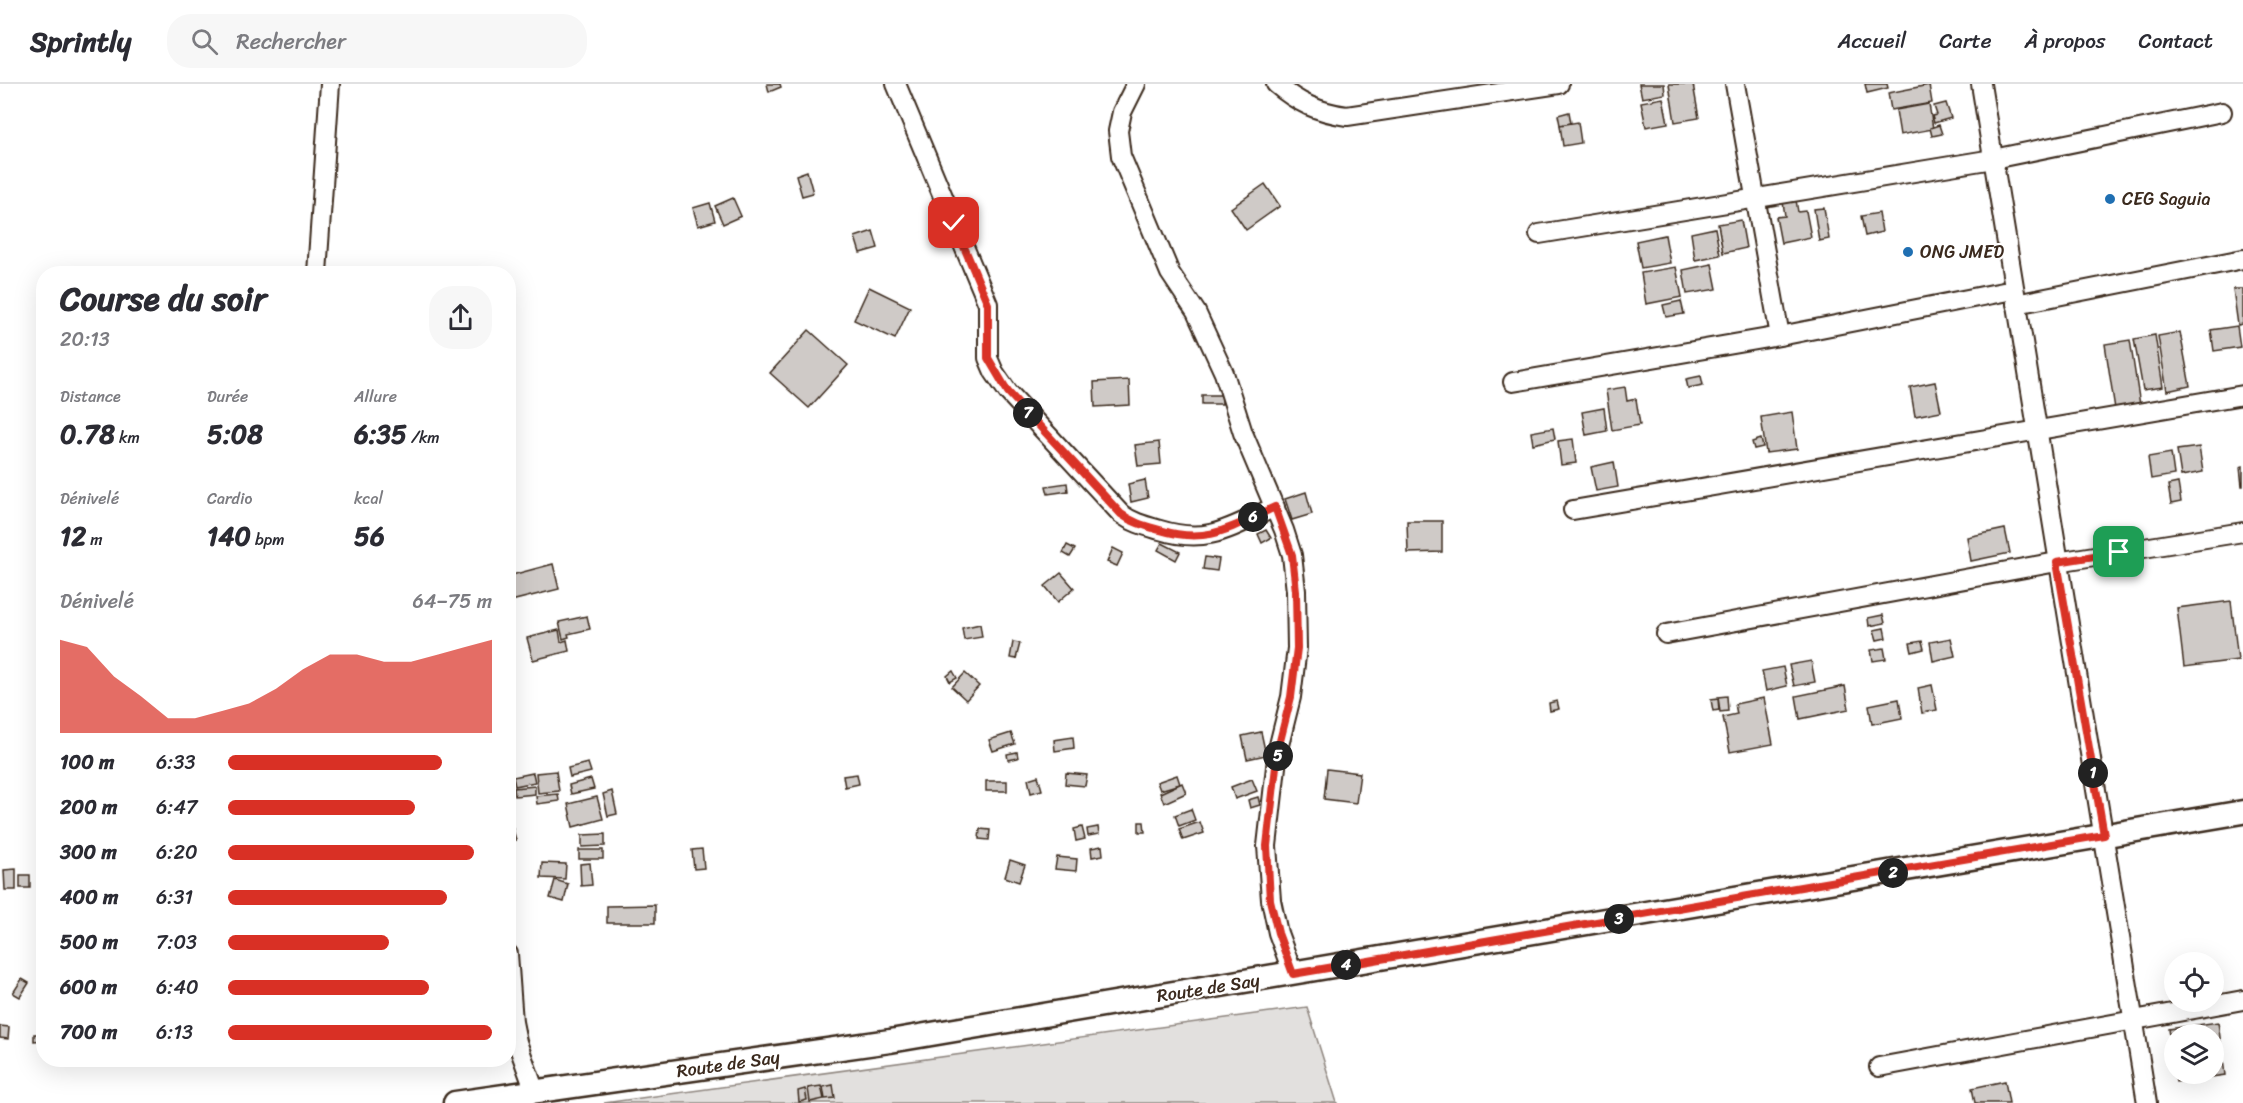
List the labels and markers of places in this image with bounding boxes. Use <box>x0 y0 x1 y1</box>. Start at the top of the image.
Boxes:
place label: CEG Saguia <box>2122 183 2211 215</box>
marker: CEG Saguia <box>2103 192 2117 206</box>
pin <box>928 197 979 248</box>
place label: ONG JMED <box>1920 236 2004 268</box>
marker: ONG JMED <box>1901 245 1915 259</box>
pin: 7 <box>1013 398 1043 428</box>
pin: 6 <box>1238 502 1268 532</box>
pin <box>2093 526 2144 577</box>
pin: 5 <box>1263 741 1293 771</box>
pin: 1 <box>2078 758 2108 788</box>
pin: 2 <box>1878 858 1908 888</box>
pin: 3 <box>1604 904 1634 934</box>
pin: 4 <box>1331 950 1361 980</box>

